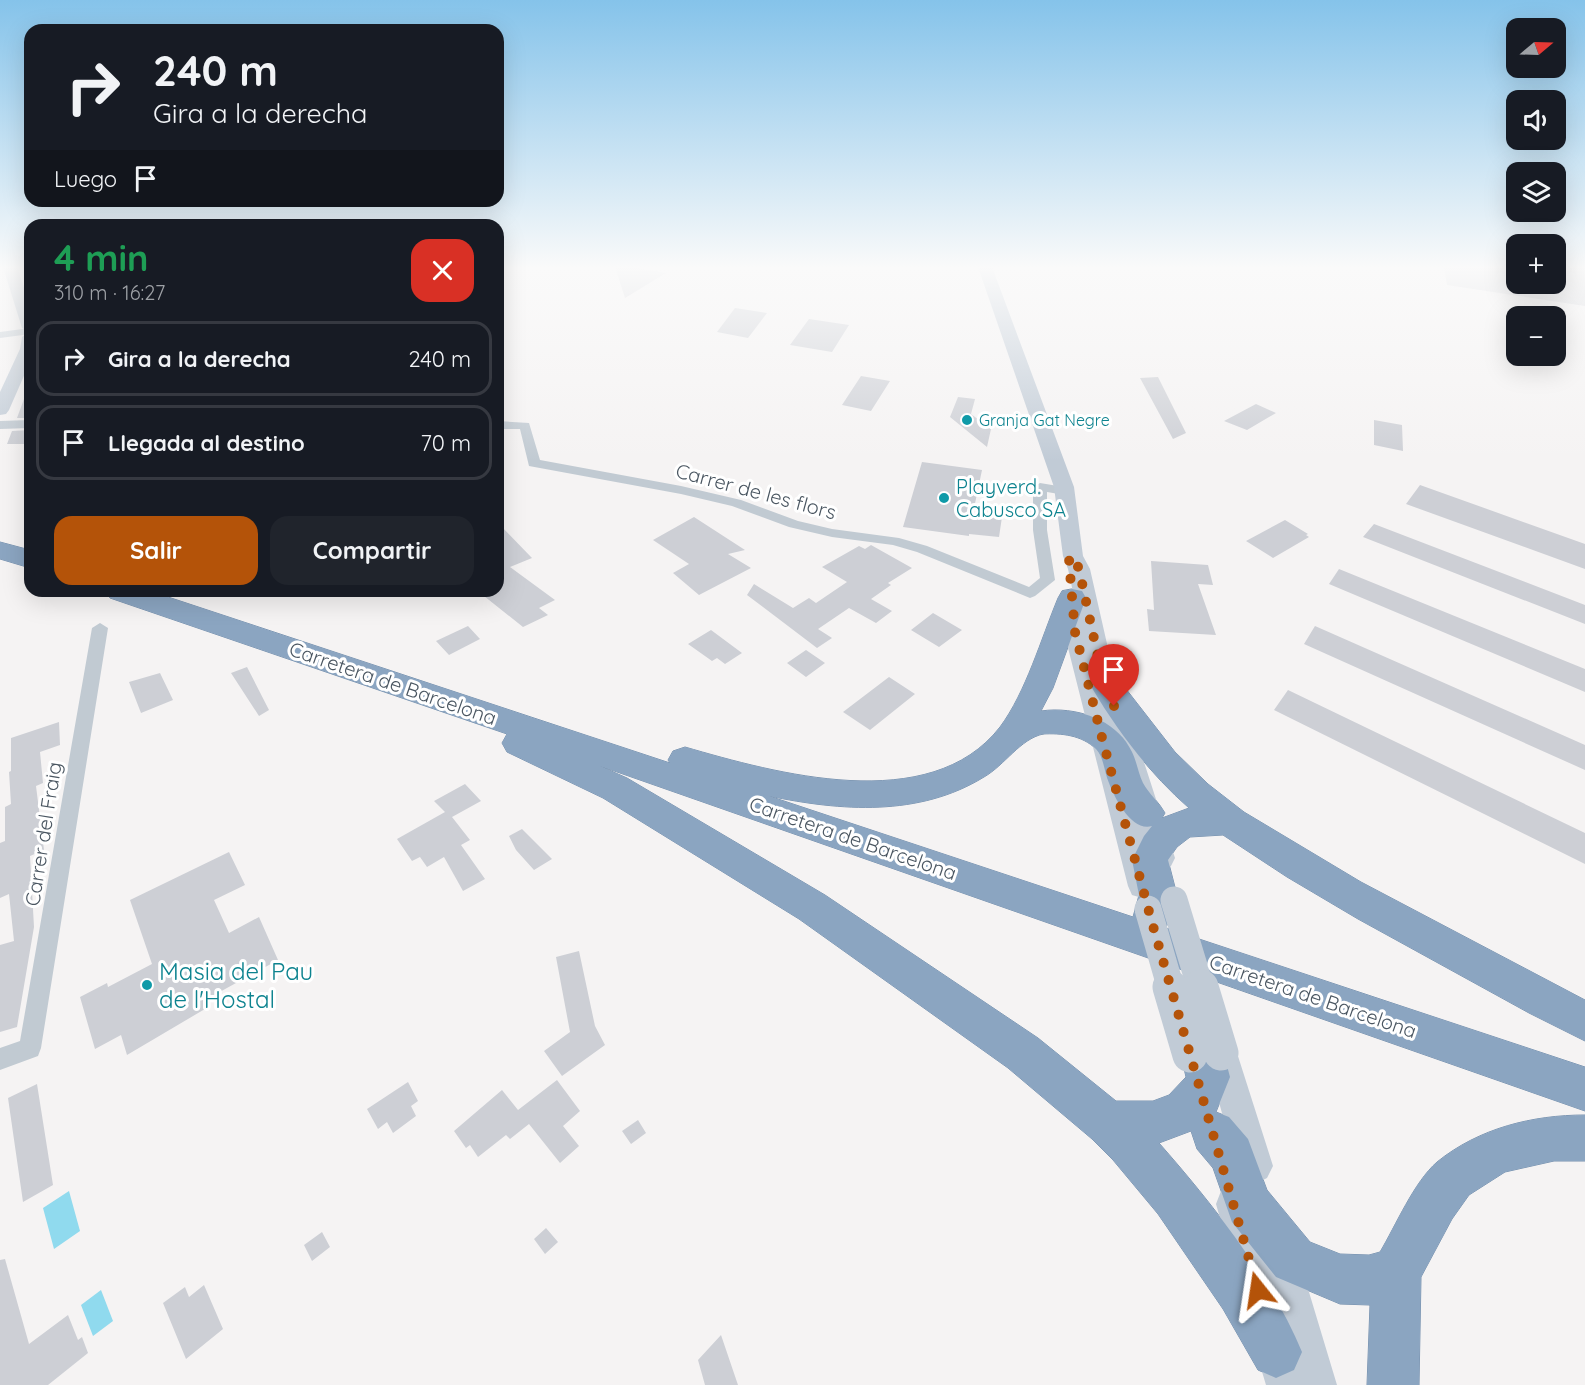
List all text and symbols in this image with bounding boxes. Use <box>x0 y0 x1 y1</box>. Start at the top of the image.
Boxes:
north arrow <box>1506 18 1566 78</box>
map controls <box>1506 18 1566 366</box>
text: 240 m <box>153 44 278 97</box>
icon: right <box>54 48 132 126</box>
button: sound <box>1506 90 1566 150</box>
text: Gira a la derecha <box>153 96 367 130</box>
icon: arrive <box>129 162 162 195</box>
button: layers <box>1506 162 1566 222</box>
text: Luego <box>54 165 117 193</box>
button: + <box>1506 234 1566 294</box>
text: 4 min <box>54 235 148 280</box>
button: close <box>411 239 474 302</box>
text: 310 m · 16:27 <box>54 280 165 305</box>
button: − <box>1506 306 1566 366</box>
icon: right <box>57 342 90 375</box>
text: Gira a la derecha <box>108 345 291 373</box>
text: 240 m <box>408 345 471 373</box>
place label: Granja Gat Negre <box>979 410 1110 430</box>
marker: Granja Gat Negre <box>960 413 974 427</box>
icon: arrive <box>57 426 90 459</box>
text: Llegada al destino <box>108 429 305 457</box>
text: 70 m <box>421 429 471 457</box>
street label: Carrer de les flors <box>673 458 839 524</box>
place label: Playverd. Cabusco SA <box>956 474 1066 522</box>
marker: Playverd. Cabusco SA <box>937 491 951 505</box>
button: Salir <box>54 516 258 585</box>
button: Compartir <box>270 516 474 585</box>
street label: Carretera de Barcelona <box>286 636 500 730</box>
pin <box>1088 644 1139 706</box>
icon: arrive <box>1097 653 1130 686</box>
street label: Carrer del Fraig <box>19 760 67 908</box>
street label: Carretera de Barcelona <box>746 791 960 885</box>
street label: Carretera de Barcelona <box>1206 949 1420 1043</box>
place label: Masia del Pau de l'Hostal <box>159 956 313 1014</box>
marker: Masia del Pau de l'Hostal <box>140 978 154 992</box>
position arrow <box>1226 1258 1290 1322</box>

